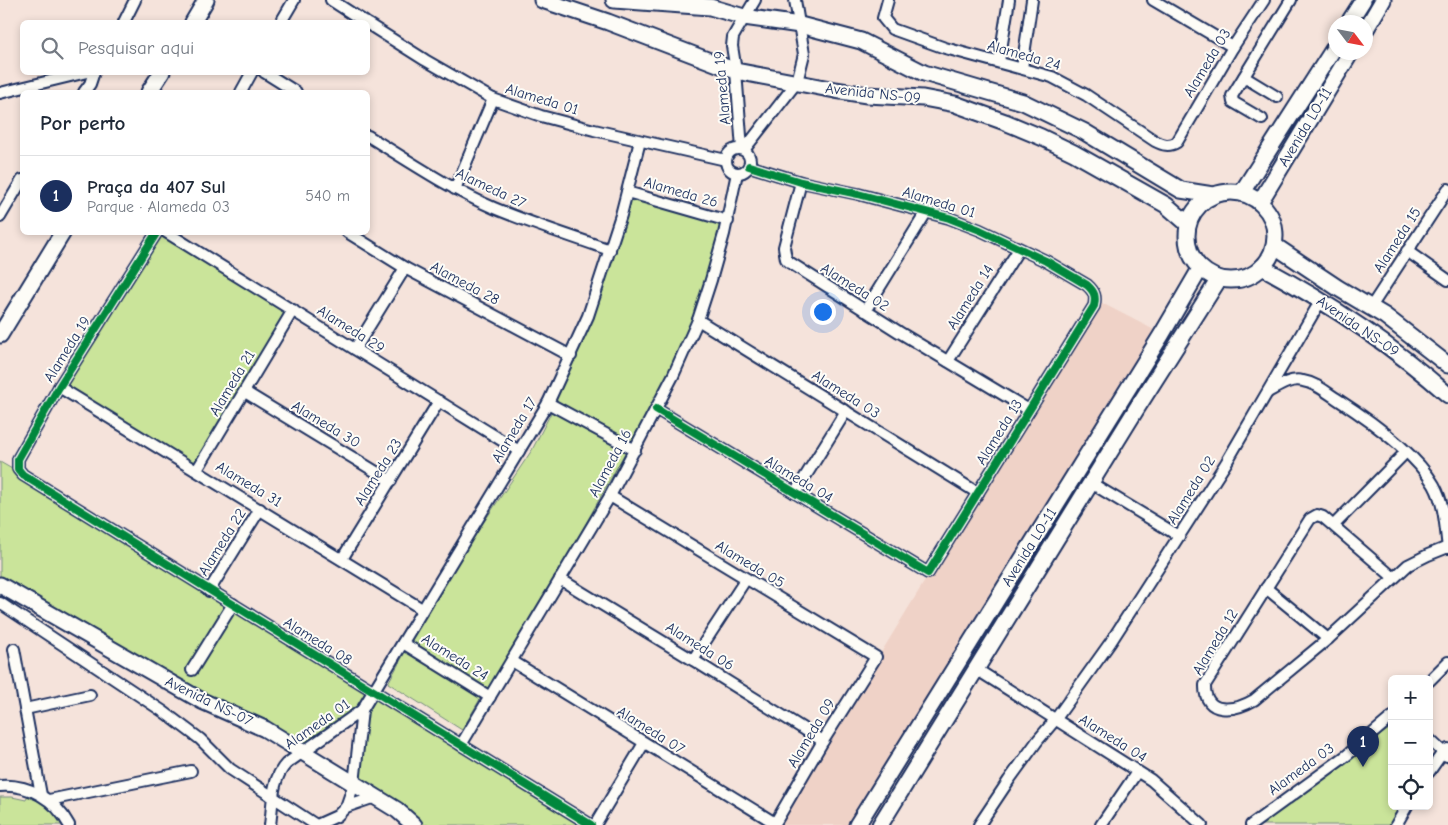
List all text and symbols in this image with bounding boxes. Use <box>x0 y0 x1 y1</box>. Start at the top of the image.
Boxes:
north arrow <box>1328 15 1373 60</box>
search box <box>20 20 370 75</box>
street label: Alameda 03 <box>1179 25 1235 101</box>
icon: search <box>38 34 66 62</box>
street label: Alameda 24 <box>985 36 1063 74</box>
text: Pesquisar aqui <box>78 37 194 59</box>
street label: Alameda 19 <box>710 50 734 126</box>
street label: Alameda 01 <box>503 79 581 119</box>
street label: Avenida NS-09 <box>824 79 922 107</box>
street label: Avenida LO-11 <box>1274 84 1336 170</box>
text: Por perto <box>40 111 125 135</box>
street label: Alameda 27 <box>453 164 529 212</box>
street label: Alameda 26 <box>642 173 720 211</box>
text: Praça da 407 Sul <box>87 176 226 198</box>
street label: Alameda 01 <box>900 182 978 222</box>
text: 1 <box>53 187 59 205</box>
text: 540 m <box>305 187 350 205</box>
text: Parque · Alameda 03 <box>87 198 230 216</box>
street label: Alameda 15 <box>1369 204 1425 276</box>
street label: Alameda 28 <box>427 257 503 309</box>
street label: Alameda 02 <box>817 259 893 315</box>
street label: Alameda 14 <box>943 261 997 333</box>
street label: Avenida NS-09 <box>1313 292 1403 360</box>
your location <box>810 299 836 325</box>
street label: Alameda 29 <box>314 301 388 357</box>
street label: Alameda 19 <box>40 313 94 385</box>
street label: Alameda 21 <box>205 347 259 419</box>
street label: Alameda 03 <box>809 366 883 422</box>
street label: Alameda 17 <box>487 394 541 466</box>
street label: Alameda 30 <box>288 396 364 452</box>
street label: Alameda 13 <box>972 396 1026 468</box>
street label: Alameda 16 <box>585 426 635 500</box>
street label: Alameda 23 <box>350 435 406 509</box>
street label: Alameda 04 <box>761 452 837 506</box>
street label: Alameda 02 <box>1163 452 1219 528</box>
street label: Alameda 31 <box>213 457 285 511</box>
street label: Avenida LO-11 <box>998 504 1060 590</box>
street label: Alameda 22 <box>194 505 250 579</box>
street label: Alameda 05 <box>712 536 788 592</box>
street label: Alameda 12 <box>1188 606 1242 678</box>
street label: Alameda 08 <box>280 613 356 669</box>
street label: Alameda 06 <box>662 618 738 674</box>
street label: Alameda 24 <box>418 629 492 685</box>
street label: Avenida NS-07 <box>162 672 256 730</box>
map controls <box>1388 675 1433 810</box>
button: + <box>1388 675 1433 720</box>
street label: Alameda 01 <box>281 695 353 753</box>
street label: Alameda 09 <box>783 695 839 771</box>
street label: Alameda 07 <box>614 702 688 758</box>
street label: Alameda 04 <box>1076 710 1150 766</box>
button: − <box>1388 720 1433 765</box>
pin: 1 <box>1347 726 1379 767</box>
street label: Alameda 03 <box>1265 739 1337 799</box>
button: locate <box>1388 765 1433 810</box>

